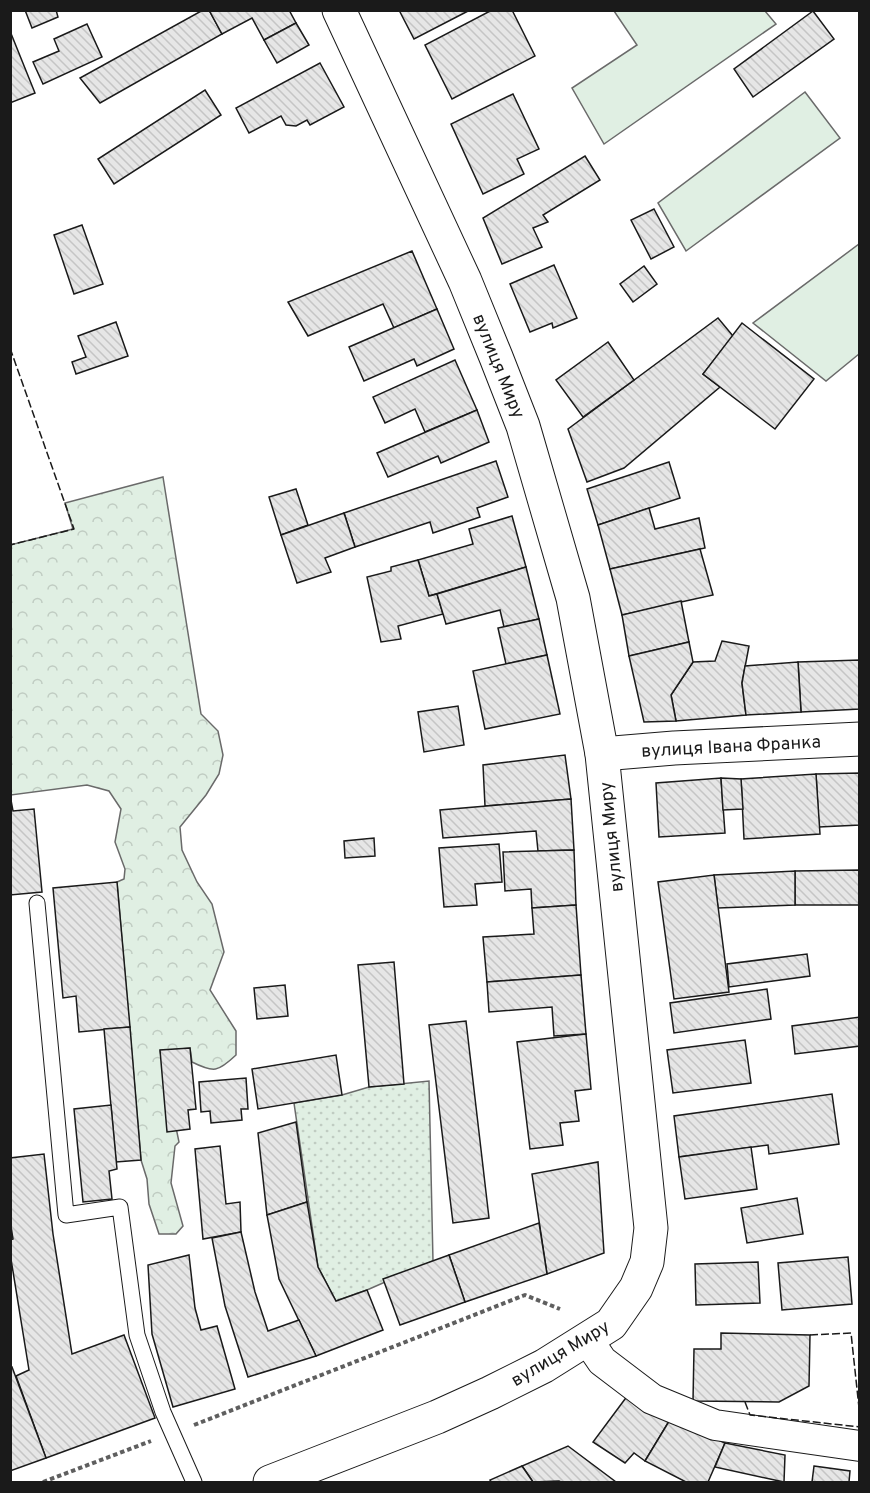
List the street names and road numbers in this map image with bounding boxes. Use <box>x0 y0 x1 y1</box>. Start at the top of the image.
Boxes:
street label: вулиця Миру <box>466 311 529 422</box>
street label: вулиця Івана Франка <box>641 731 821 764</box>
street label: вулиця Миру <box>595 780 630 893</box>
street label: вулиця Миру <box>507 1316 614 1393</box>

